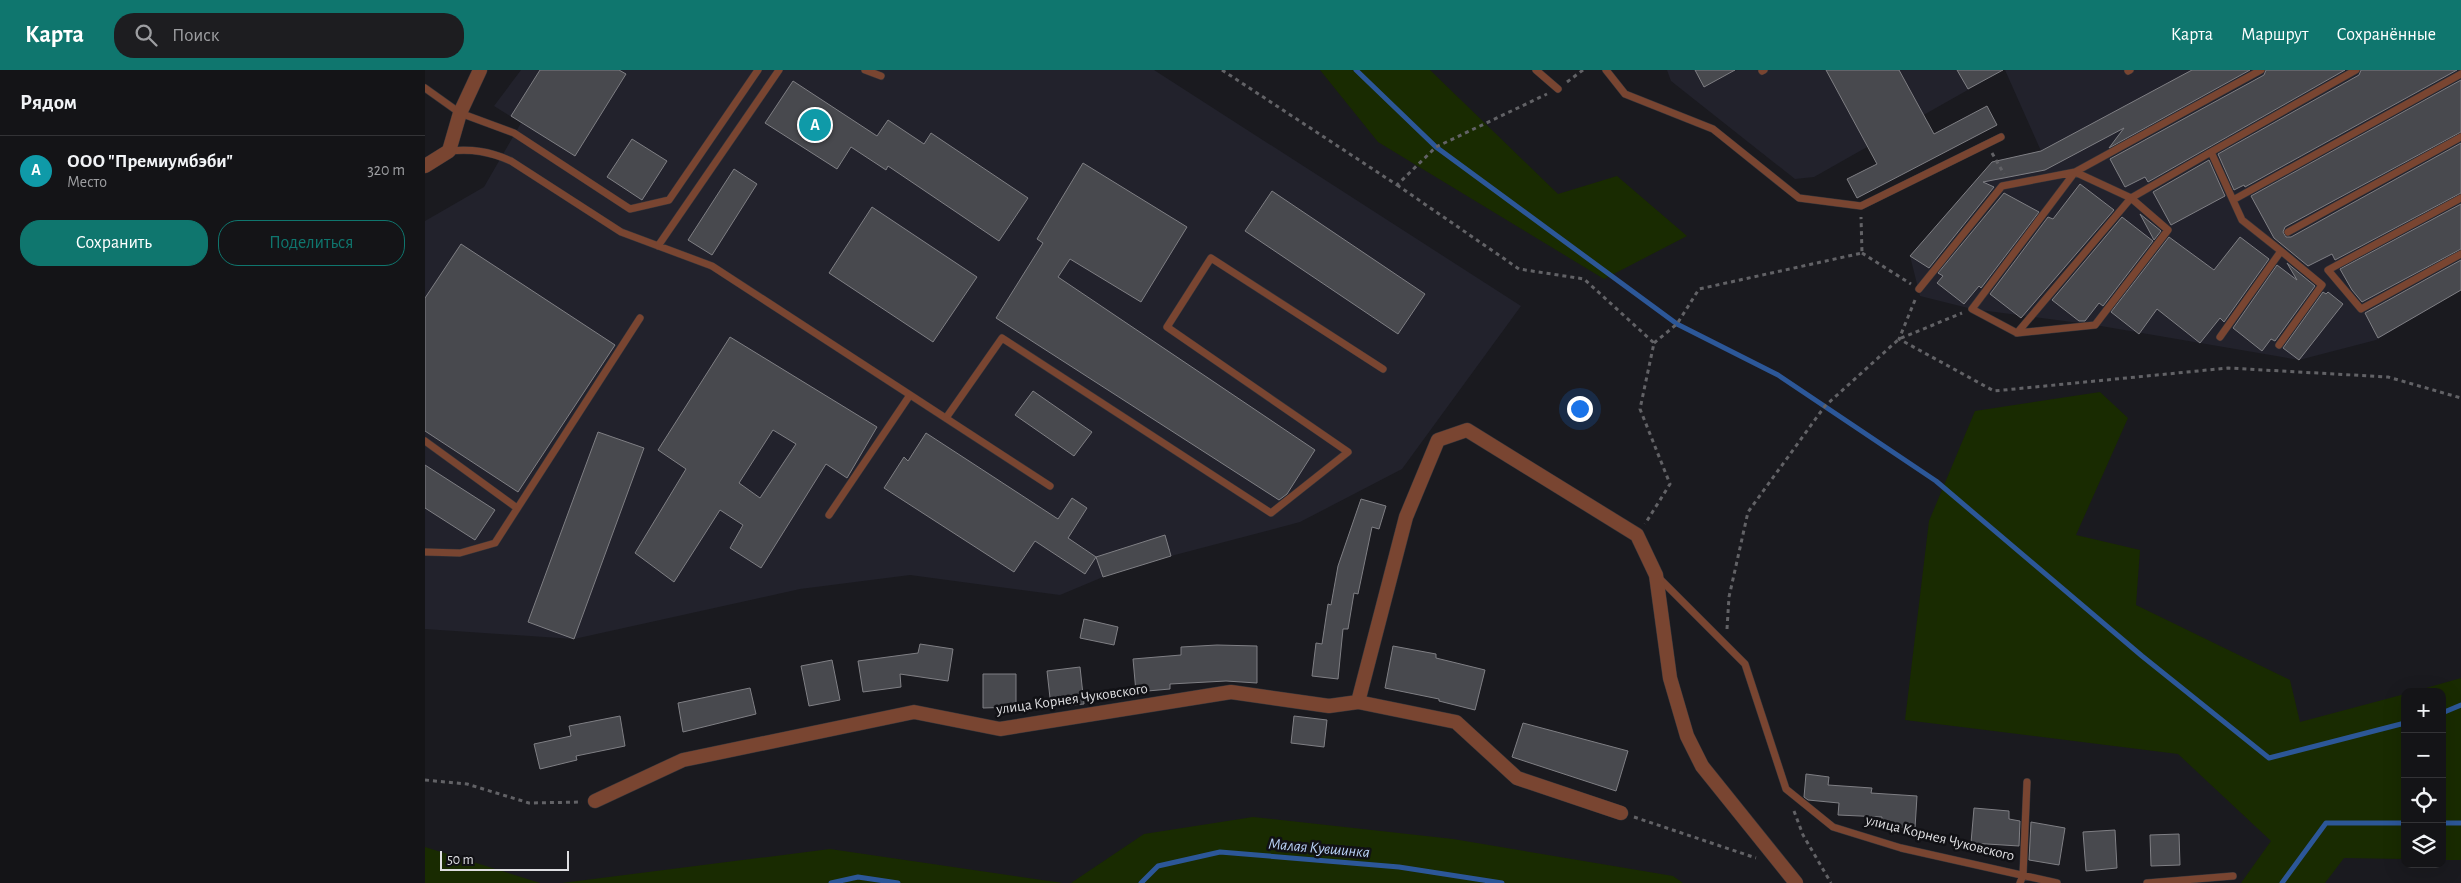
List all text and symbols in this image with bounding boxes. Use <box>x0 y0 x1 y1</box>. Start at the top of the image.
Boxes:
search box <box>114 13 464 58</box>
icon: search <box>132 21 160 49</box>
text: Карта <box>25 23 84 47</box>
text: Поиск <box>172 26 219 45</box>
text: Карта <box>2171 26 2213 44</box>
text: Маршрут <box>2241 26 2309 44</box>
text: Сохранённые <box>2337 26 2436 44</box>
text: Рядом <box>20 92 77 113</box>
pin: A <box>799 106 831 144</box>
text: ООО "Премиумбэби" <box>67 152 233 171</box>
text: A <box>31 162 41 178</box>
text: 320 m <box>367 162 405 178</box>
text: Место <box>67 174 107 190</box>
button: Сохранить <box>20 220 208 266</box>
button: Поделиться <box>218 220 405 266</box>
your location <box>1567 396 1593 422</box>
street label: улица Корнея Чуковского <box>994 681 1149 717</box>
map controls <box>2401 688 2446 868</box>
button: + <box>2401 688 2446 733</box>
button: − <box>2401 733 2446 778</box>
button: locate <box>2401 778 2446 823</box>
street label: улица Корнея Чуковского <box>1863 812 2016 864</box>
button: layers <box>2401 823 2446 868</box>
water label: Малая Кувшинка <box>1268 836 1370 860</box>
scale bar <box>440 848 569 871</box>
text: 50 m <box>447 853 474 867</box>

